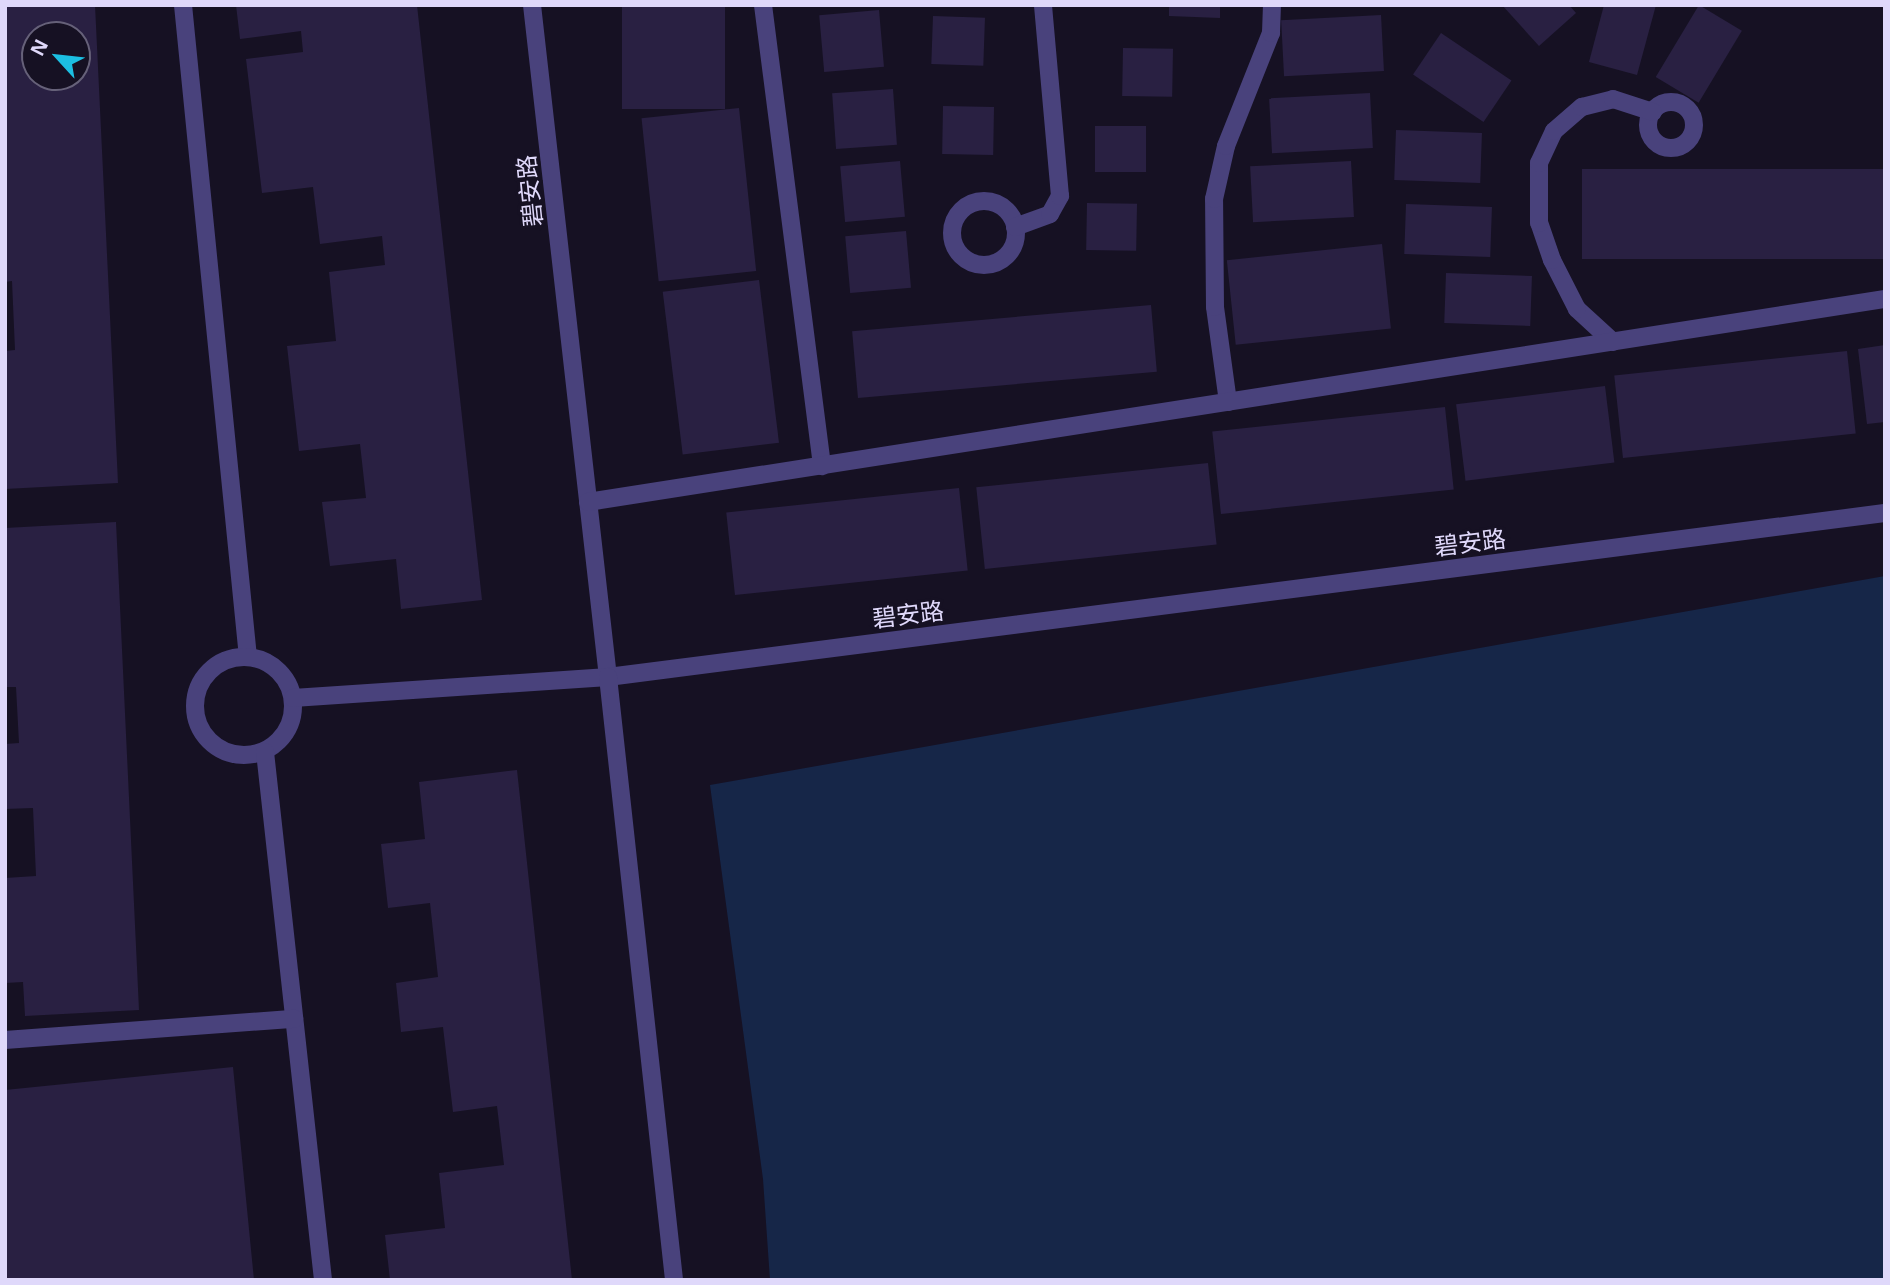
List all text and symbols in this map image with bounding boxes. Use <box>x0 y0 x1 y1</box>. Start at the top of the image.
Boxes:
north arrow <box>21 21 91 91</box>
text: N <box>24 35 54 60</box>
street label: 碧安路 <box>511 154 547 228</box>
street label: 碧安路 <box>1433 523 1507 561</box>
street label: 碧安路 <box>871 595 945 633</box>

